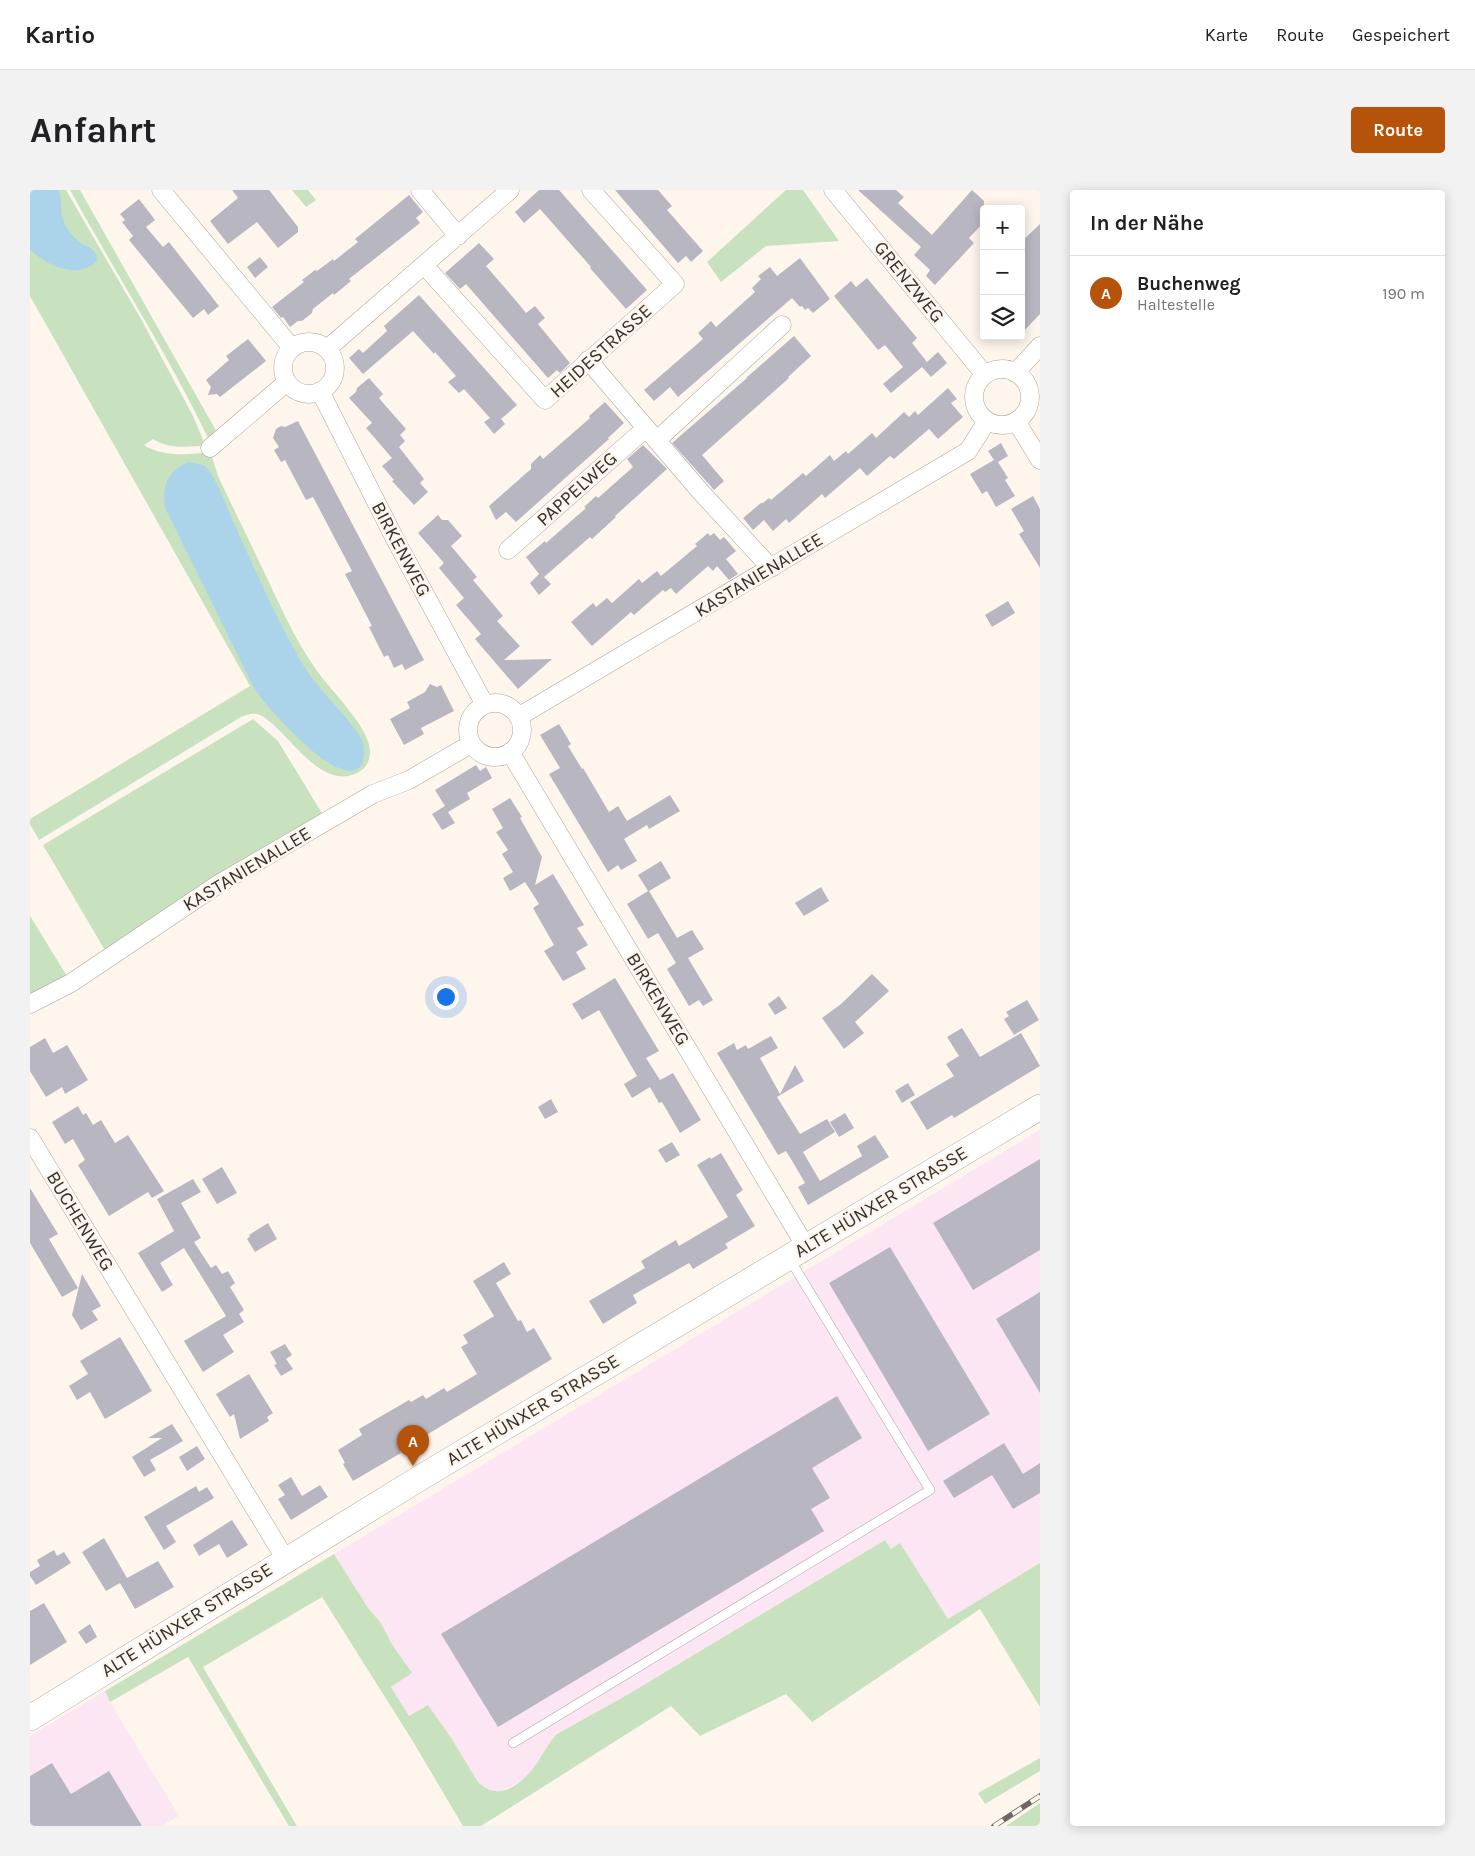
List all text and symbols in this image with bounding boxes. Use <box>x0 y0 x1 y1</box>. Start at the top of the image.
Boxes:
text: Kartio <box>25 21 95 49</box>
text: Karte <box>1205 24 1248 46</box>
text: Route <box>1276 24 1324 46</box>
text: Gespeichert <box>1352 24 1450 46</box>
button: Route <box>1351 107 1445 153</box>
text: Anfahrt <box>30 110 156 151</box>
map controls <box>980 205 1025 340</box>
button: + <box>980 205 1025 250</box>
text: In der Nähe <box>1090 211 1204 235</box>
street label: GRENZWEG <box>869 237 949 327</box>
button: − <box>980 250 1025 295</box>
text: Buchenweg <box>1137 273 1241 295</box>
text: A <box>1101 284 1111 303</box>
text: 190 m <box>1382 284 1425 303</box>
button: layers <box>980 295 1025 340</box>
text: Haltestelle <box>1137 295 1215 314</box>
street label: HEIDESTRASSE <box>546 300 656 402</box>
street label: PAPPELWEG <box>532 447 622 531</box>
street label: BIRKENWEG <box>367 498 435 600</box>
street label: KASTANIENALLEE <box>691 528 827 622</box>
street label: KASTANIENALLEE <box>179 822 315 916</box>
street label: BIRKENWEG <box>622 949 694 1049</box>
your location <box>433 984 459 1010</box>
street label: ALTE HÜNXER STRASSE <box>791 1142 971 1262</box>
street label: BUCHENWEG <box>42 1167 118 1275</box>
street label: ALTE HÜNXER STRASSE <box>443 1350 623 1470</box>
pin: A <box>397 1425 429 1466</box>
street label: ALTE HÜNXER STRASSE <box>97 1558 277 1682</box>

